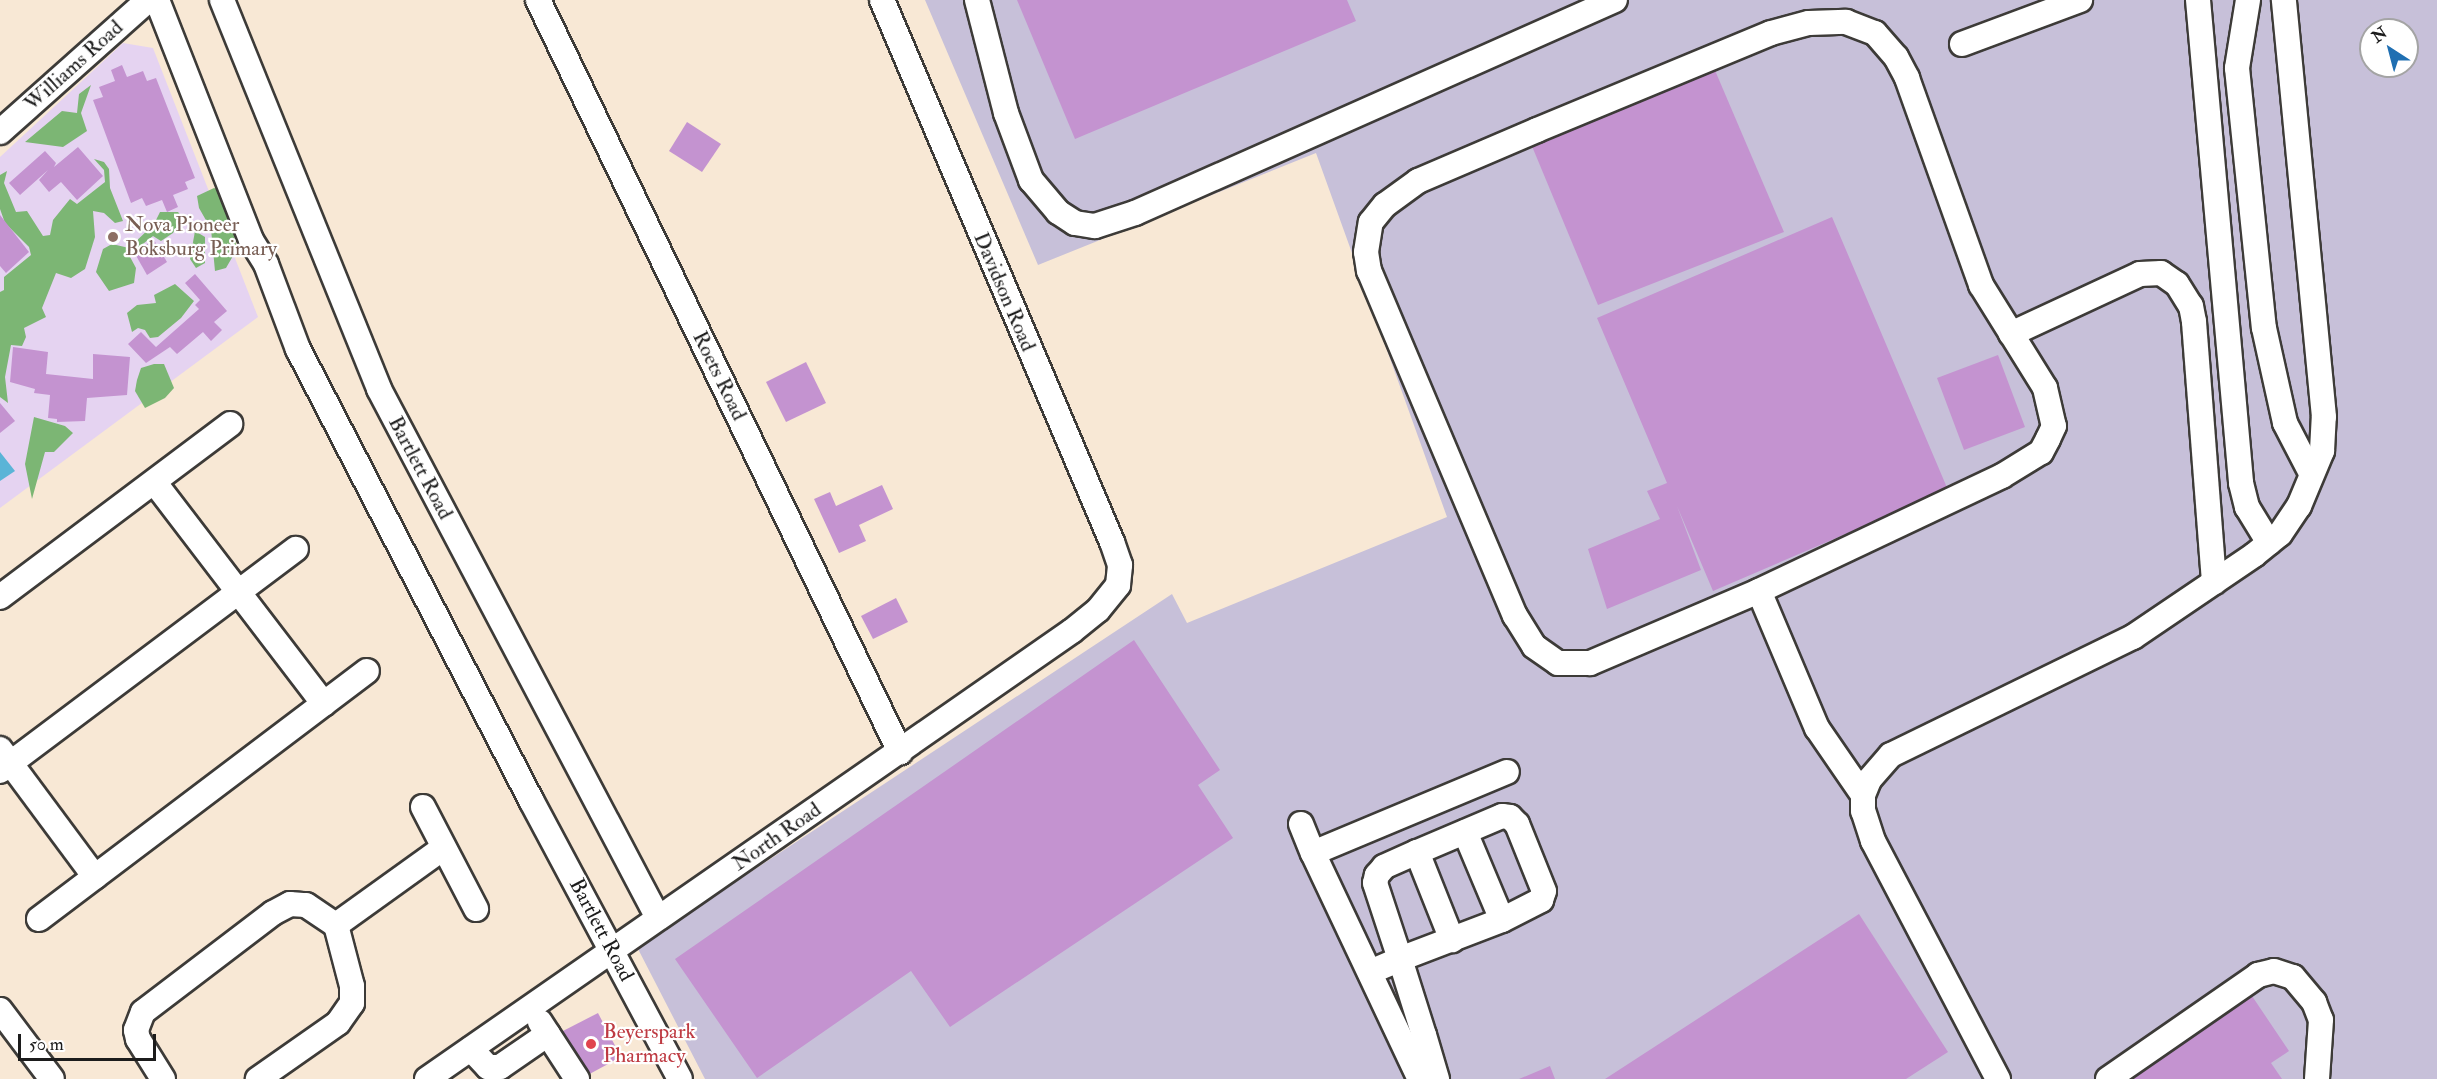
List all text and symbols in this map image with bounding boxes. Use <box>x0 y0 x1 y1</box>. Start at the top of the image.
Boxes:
street label: Williams Road <box>20 15 128 117</box>
north arrow <box>2359 18 2419 78</box>
text: N <box>2368 23 2391 47</box>
place label: Nova Pioneer Boksburg Primary <box>125 212 277 262</box>
street label: Davidson Road <box>968 229 1040 355</box>
marker: Nova Pioneer Boksburg Primary <box>106 230 120 244</box>
street label: Roets Road <box>687 327 751 425</box>
street label: Bartlett Road <box>382 412 458 524</box>
street label: North Road <box>728 797 826 877</box>
street label: Bartlett Road <box>563 874 639 986</box>
place label: Beyerspark Pharmacy <box>603 1019 695 1069</box>
scale bar <box>21 1022 159 1060</box>
text: 50 m <box>29 1033 64 1056</box>
marker: Beyerspark Pharmacy <box>584 1037 598 1051</box>

